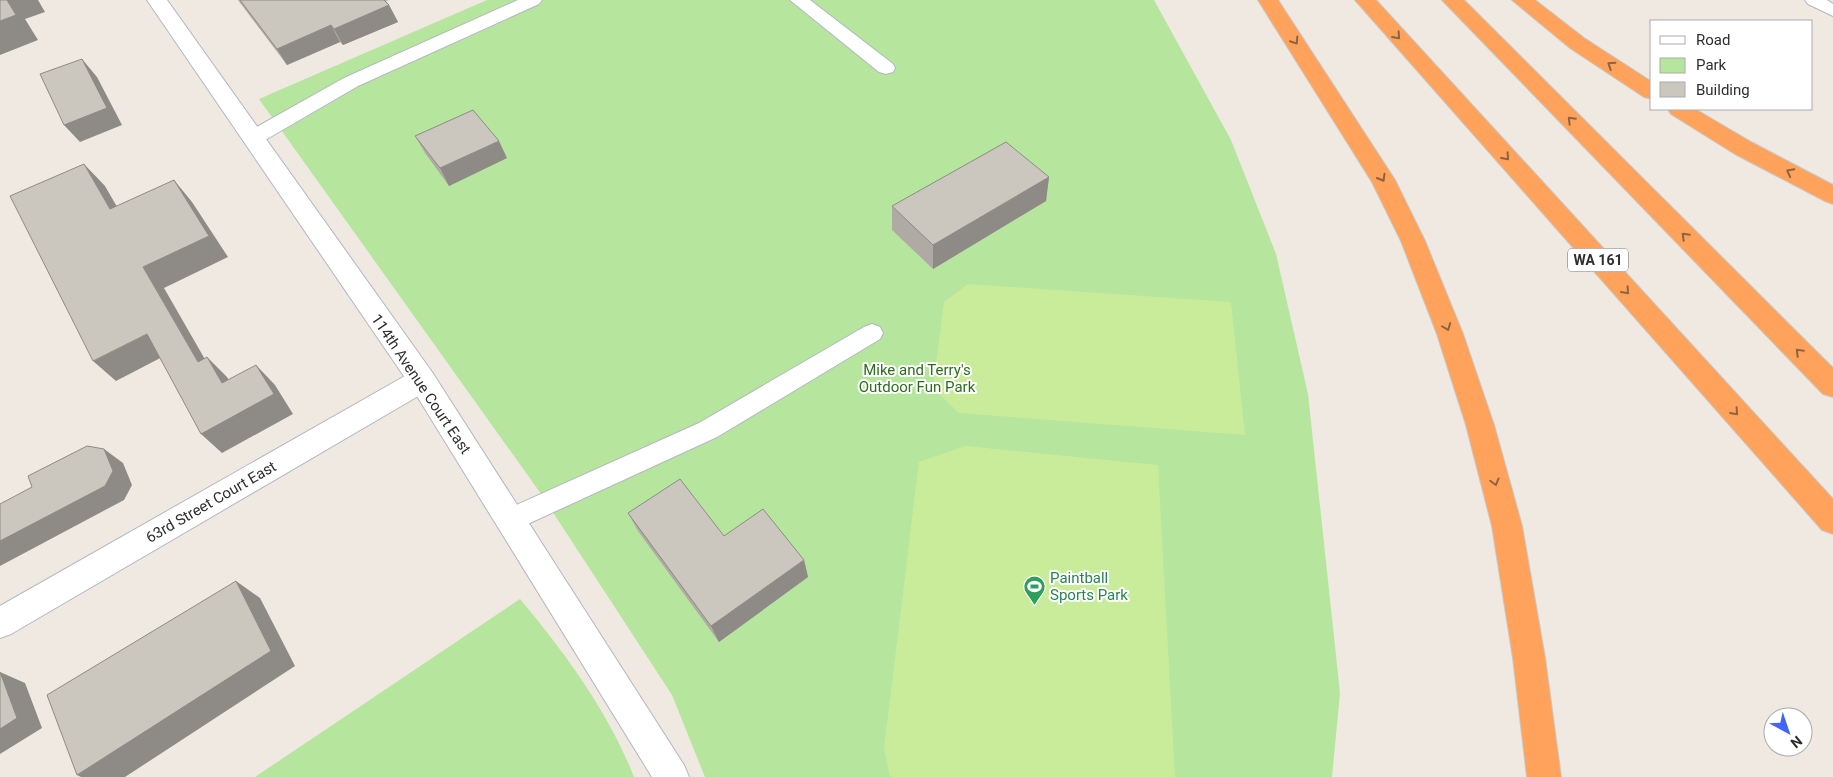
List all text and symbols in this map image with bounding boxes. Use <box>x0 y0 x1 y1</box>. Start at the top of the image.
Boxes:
legend <box>1650 20 1813 110</box>
one-way arrow <box>1392 31 1401 40</box>
text: Road <box>1696 31 1730 49</box>
one-way arrow <box>1288 36 1298 45</box>
text: Park <box>1696 56 1727 74</box>
one-way arrow <box>1607 62 1617 71</box>
text: Building <box>1696 81 1750 99</box>
one-way arrow <box>1567 117 1576 126</box>
one-way arrow <box>1500 152 1509 161</box>
one-way arrow <box>1786 169 1795 179</box>
one-way arrow <box>1375 173 1385 182</box>
one-way arrow <box>1681 233 1690 242</box>
road number: WA 161 <box>1568 248 1628 272</box>
one-way arrow <box>1620 286 1629 295</box>
street label: 114th Avenue Court East <box>367 311 475 457</box>
one-way arrow <box>1441 322 1451 331</box>
one-way arrow <box>1796 348 1805 357</box>
park label: Mike and Terry's Outdoor Fun Park <box>859 361 976 396</box>
one-way arrow <box>1729 406 1738 415</box>
street label: 63rd Street Court East <box>143 457 279 547</box>
one-way arrow <box>1489 478 1500 487</box>
place label: Paintball Sports Park <box>1050 569 1128 604</box>
sports icon: Paintball Sports Park <box>1022 575 1046 606</box>
north arrow <box>1763 707 1813 757</box>
text: N <box>1787 733 1805 751</box>

